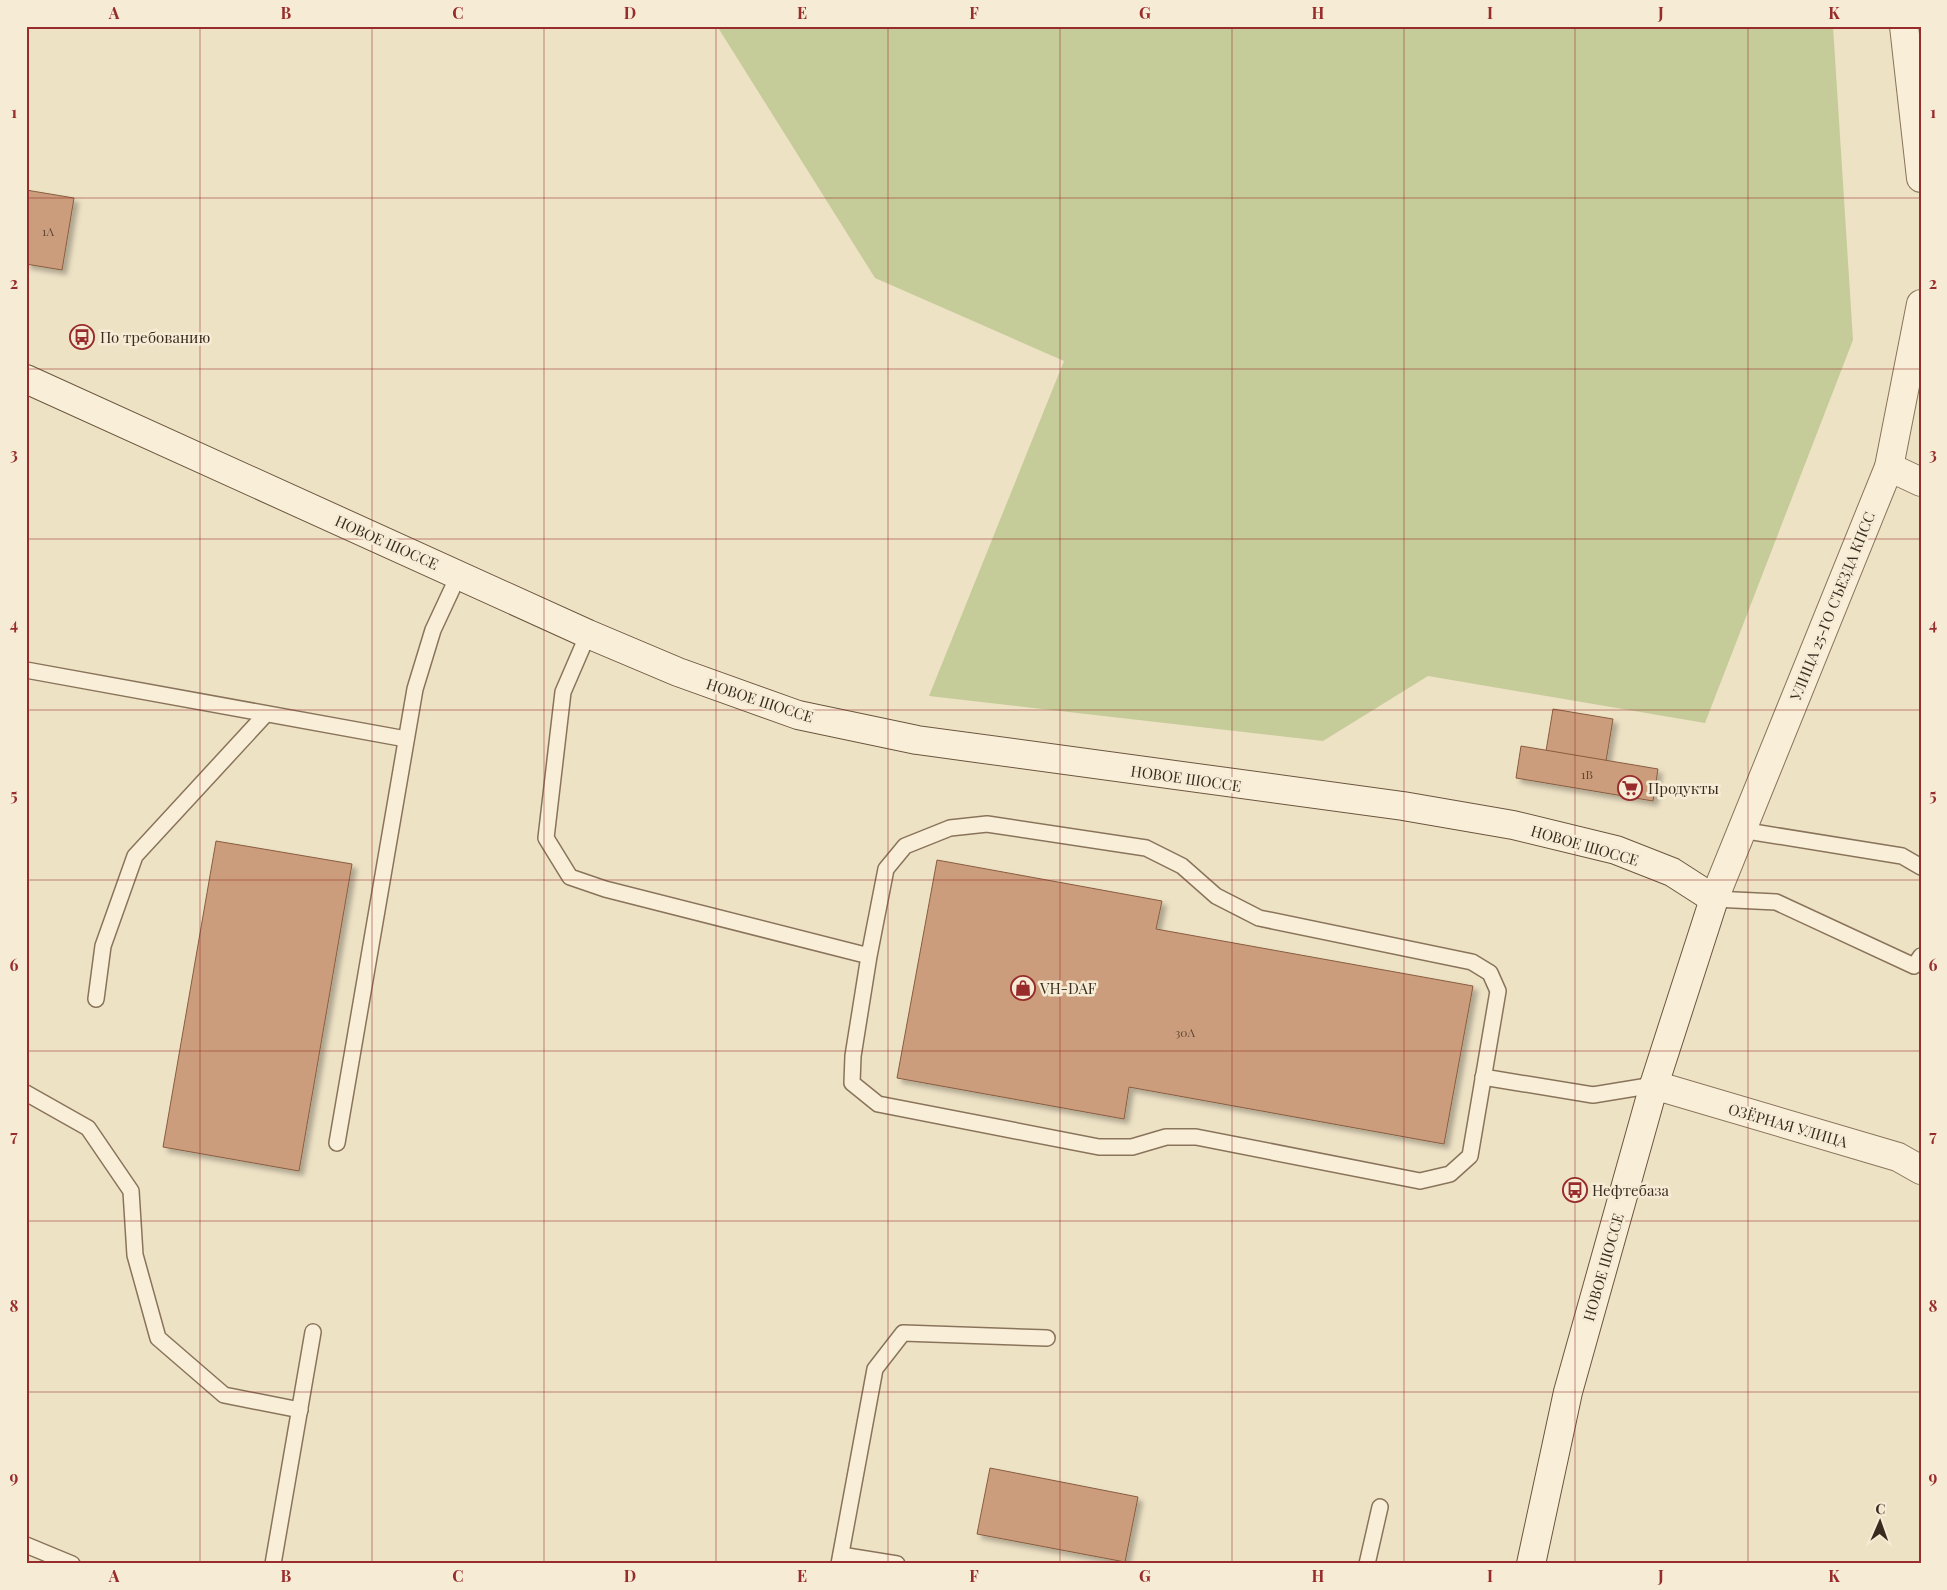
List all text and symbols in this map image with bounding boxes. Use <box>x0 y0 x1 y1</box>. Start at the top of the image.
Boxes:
text: A <box>108 2 120 23</box>
text: B <box>281 2 292 23</box>
text: C <box>452 2 464 23</box>
text: D <box>624 2 636 23</box>
text: E <box>797 2 807 23</box>
text: F <box>969 2 979 23</box>
text: G <box>1139 2 1151 23</box>
text: H <box>1312 2 1325 23</box>
text: I <box>1487 2 1493 23</box>
text: J <box>1657 2 1664 23</box>
text: K <box>1828 2 1840 23</box>
text: 1 <box>11 101 17 122</box>
text: 1 <box>1930 101 1936 122</box>
house number: 1А <box>42 223 54 239</box>
text: 2 <box>10 272 18 293</box>
text: 2 <box>1929 272 1937 293</box>
bus stop icon: По требованию <box>69 324 95 350</box>
place label: По требованию <box>100 327 211 347</box>
text: 3 <box>10 443 18 464</box>
text: 3 <box>1929 443 1937 464</box>
street label: УЛИЦА 25-ГО СЪЕЗДА КПСС <box>1785 509 1879 704</box>
street label: НОВОЕ ШОССЕ <box>332 510 442 574</box>
text: 4 <box>10 613 18 634</box>
text: 4 <box>1929 613 1937 634</box>
street label: НОВОЕ ШОССЕ <box>704 673 816 727</box>
street label: НОВОЕ ШОССЕ <box>1129 760 1243 796</box>
house number: 1В <box>1581 766 1593 782</box>
supermarket icon: Продукты <box>1617 775 1643 801</box>
place label: Продукты <box>1648 778 1719 798</box>
text: 5 <box>10 784 18 805</box>
text: 5 <box>1929 784 1937 805</box>
street label: НОВОЕ ШОССЕ <box>1529 820 1641 870</box>
text: 6 <box>10 954 19 975</box>
text: 6 <box>1929 954 1938 975</box>
shop icon: VH-DAF <box>1010 975 1036 1001</box>
place label: VH-DAF <box>1039 978 1097 998</box>
house number: 30А <box>1175 1024 1196 1040</box>
street label: ОЗЁРНАЯ УЛИЦА <box>1726 1098 1850 1152</box>
text: 7 <box>10 1125 18 1146</box>
text: 7 <box>1929 1125 1937 1146</box>
bus stop icon: Нефтебаза <box>1562 1177 1588 1203</box>
place label: Нефтебаза <box>1592 1180 1669 1200</box>
street label: НОВОЕ ШОССЕ <box>1578 1211 1628 1323</box>
text: 8 <box>10 1295 19 1316</box>
text: 8 <box>1929 1295 1938 1316</box>
text: 9 <box>10 1466 19 1487</box>
text: 9 <box>1929 1466 1938 1487</box>
north arrow <box>1854 1498 1904 1548</box>
text: С <box>1875 1499 1886 1518</box>
text: A <box>108 1565 120 1586</box>
text: B <box>281 1565 292 1586</box>
text: C <box>452 1565 464 1586</box>
text: D <box>624 1565 636 1586</box>
text: E <box>797 1565 807 1586</box>
text: F <box>969 1565 979 1586</box>
text: G <box>1139 1565 1151 1586</box>
text: H <box>1312 1565 1325 1586</box>
text: I <box>1487 1565 1493 1586</box>
text: J <box>1657 1565 1664 1586</box>
text: K <box>1828 1565 1840 1586</box>

